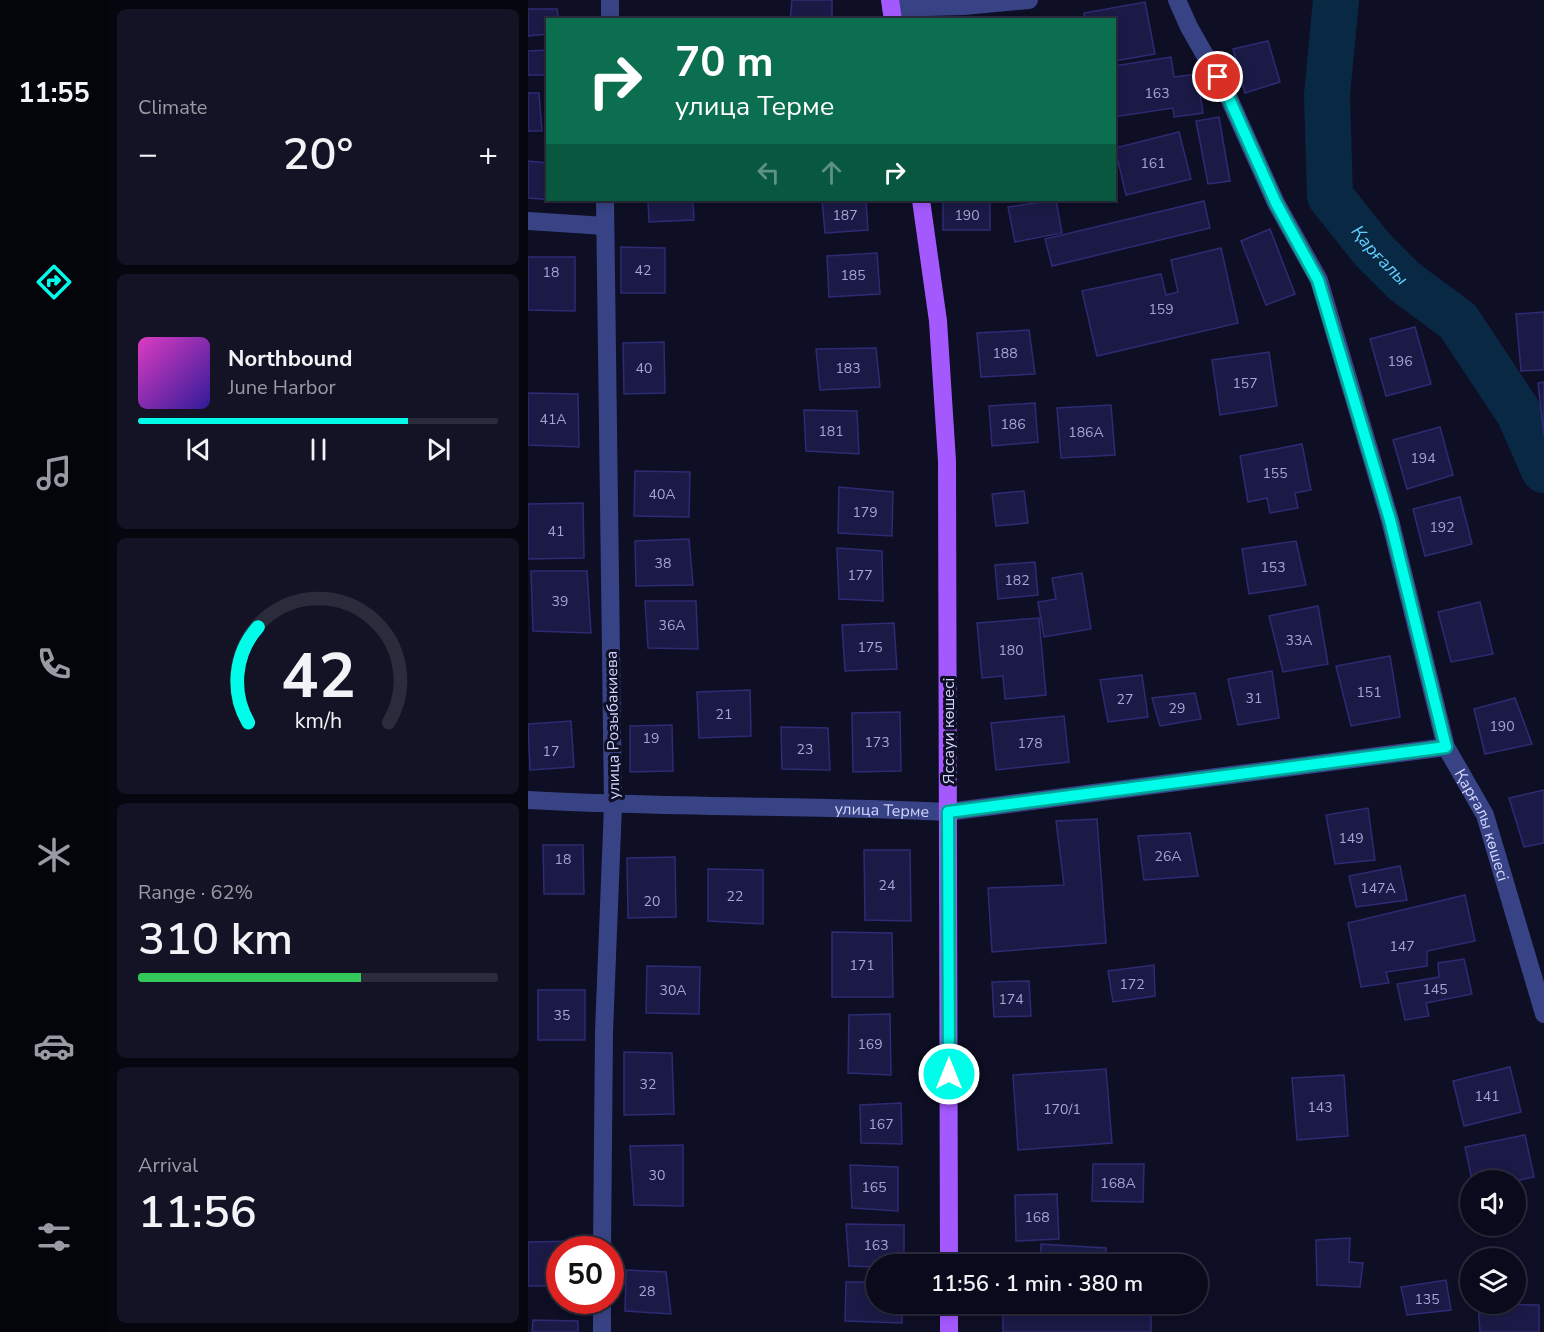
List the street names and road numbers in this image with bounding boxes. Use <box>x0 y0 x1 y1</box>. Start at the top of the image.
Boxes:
street label: улица Розыбакиева <box>601 650 625 800</box>
street label: Яссауи көшесі <box>938 678 960 784</box>
street label: Қарғалы көшесі <box>1449 765 1514 884</box>
street label: улица Терме <box>834 798 930 823</box>

